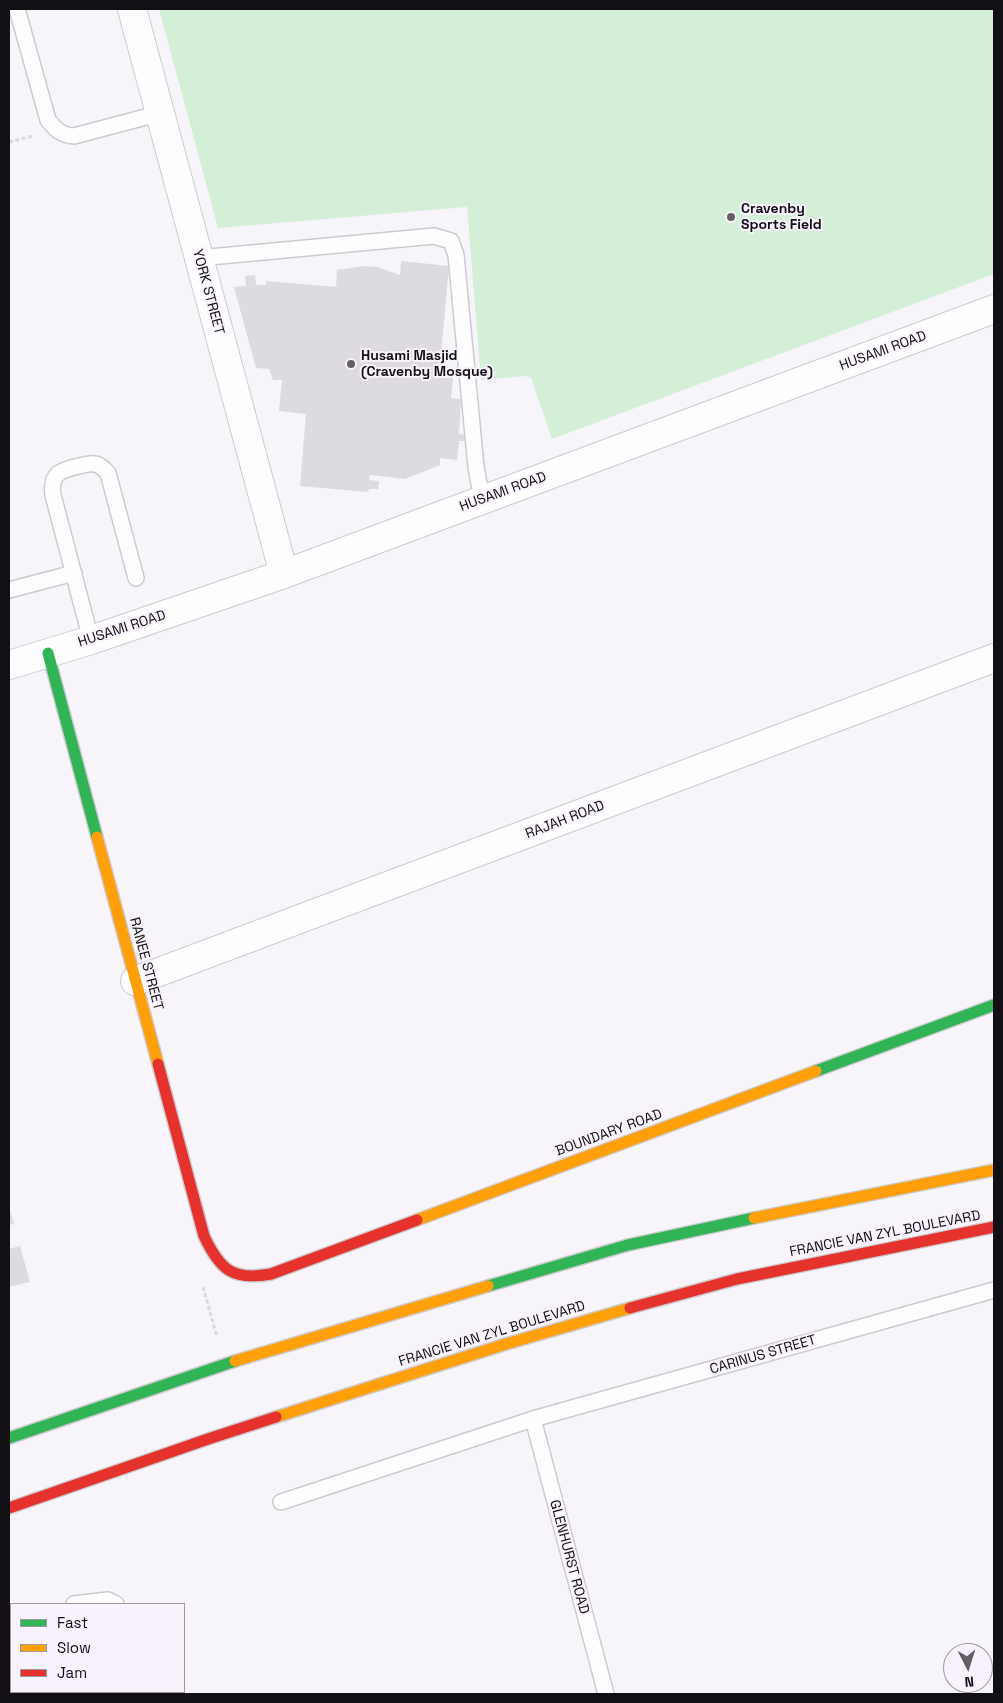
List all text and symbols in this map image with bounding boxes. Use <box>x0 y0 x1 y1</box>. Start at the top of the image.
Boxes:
place label: Cravenby Sports Field <box>741 201 822 233</box>
marker: Cravenby Sports Field <box>725 211 737 223</box>
street label: YORK STREET <box>189 247 227 337</box>
street label: HUSAMI ROAD <box>837 328 929 374</box>
place label: Husami Masjid (Cravenby Mosque) <box>361 348 493 381</box>
marker: Husami Masjid (Cravenby Mosque) <box>345 358 357 370</box>
street label: HUSAMI ROAD <box>457 469 549 515</box>
street label: HUSAMI ROAD <box>76 607 168 651</box>
street label: RAJAH ROAD <box>523 797 607 843</box>
street label: RANEE STREET <box>126 916 166 1012</box>
street label: BOUNDARY ROAD <box>553 1106 665 1160</box>
street label: FRANCIE VAN ZYL BOULEVARD <box>788 1207 982 1261</box>
street label: FRANCIE VAN ZYL BOULEVARD <box>397 1298 587 1370</box>
street label: CARINUS STREET <box>708 1332 818 1378</box>
street label: GLENHURST ROAD <box>546 1498 592 1616</box>
legend <box>10 1603 185 1693</box>
text: Fast <box>57 1613 88 1632</box>
text: Slow <box>57 1638 91 1657</box>
north arrow <box>943 1643 993 1693</box>
text: Jam <box>57 1663 87 1682</box>
text: N <box>964 1673 975 1691</box>

